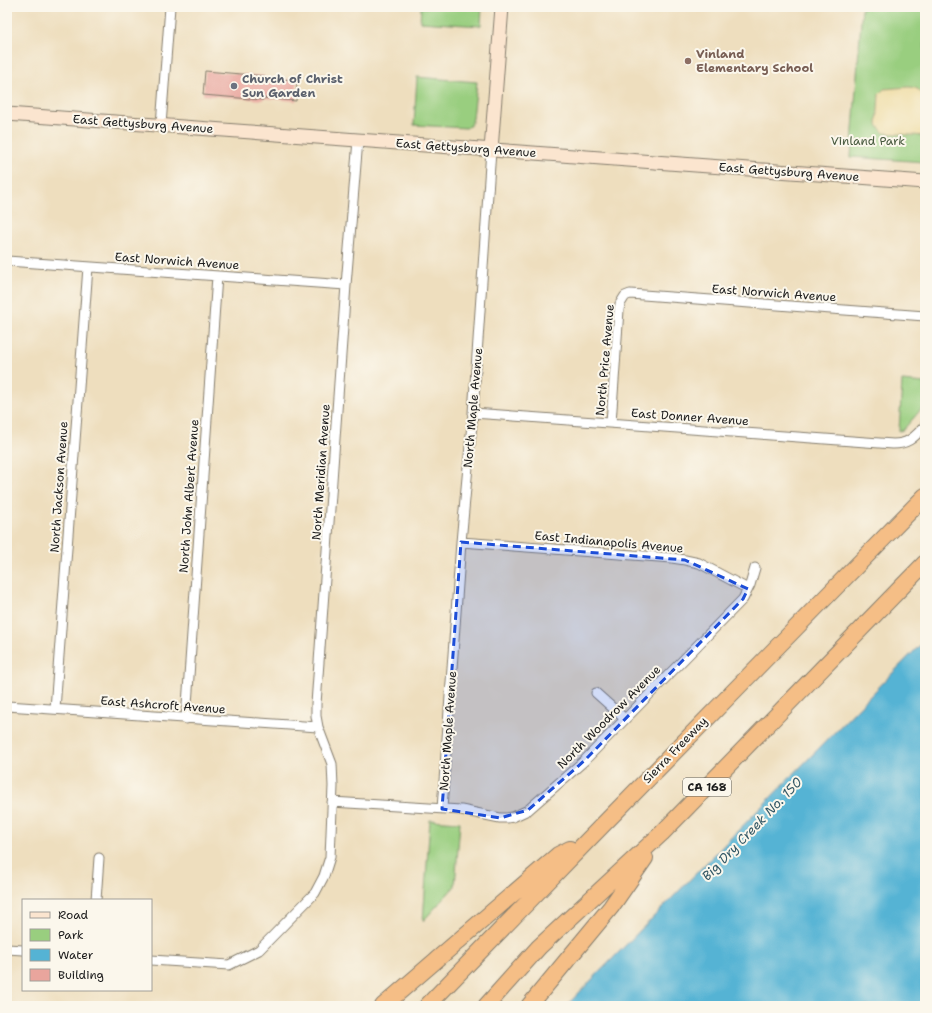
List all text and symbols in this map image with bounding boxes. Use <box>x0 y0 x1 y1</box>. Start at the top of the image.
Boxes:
place label: Vinland Elementary School <box>696 46 813 76</box>
marker: Vinland Elementary School <box>683 56 693 66</box>
place label: Church of Christ Sun Garden <box>242 71 343 101</box>
marker: Church of Christ Sun Garden <box>229 81 239 91</box>
street label: East Gettysburg Avenue <box>72 111 214 137</box>
park label: Vinland Park <box>831 133 905 149</box>
street label: East Gettysburg Avenue <box>395 135 537 161</box>
street label: East Gettysburg Avenue <box>718 159 860 185</box>
street label: East Norwich Avenue <box>114 249 240 273</box>
street label: East Norwich Avenue <box>711 281 837 305</box>
street label: North Price Avenue <box>592 303 618 417</box>
street label: North Maple Avenue <box>460 347 486 469</box>
street label: North Meridian Avenue <box>308 403 334 541</box>
street label: East Donner Avenue <box>631 405 750 429</box>
street label: North John Albert Avenue <box>176 418 202 573</box>
street label: North Jackson Avenue <box>46 420 72 553</box>
street label: East Indianapolis Avenue <box>534 528 684 556</box>
street label: North Woodrow Avenue <box>554 662 664 772</box>
street label: North Maple Avenue <box>436 670 460 792</box>
street label: East Ashcroft Avenue <box>100 693 226 717</box>
street label: Sierra Freeway <box>639 713 711 787</box>
water label: Big Dry Creek No. 150 <box>698 774 806 884</box>
road number: CA 168 <box>683 778 731 796</box>
legend <box>22 899 152 991</box>
text: Road <box>58 907 89 923</box>
text: Park <box>58 927 84 943</box>
text: Water <box>58 947 94 963</box>
text: Building <box>58 967 104 983</box>

